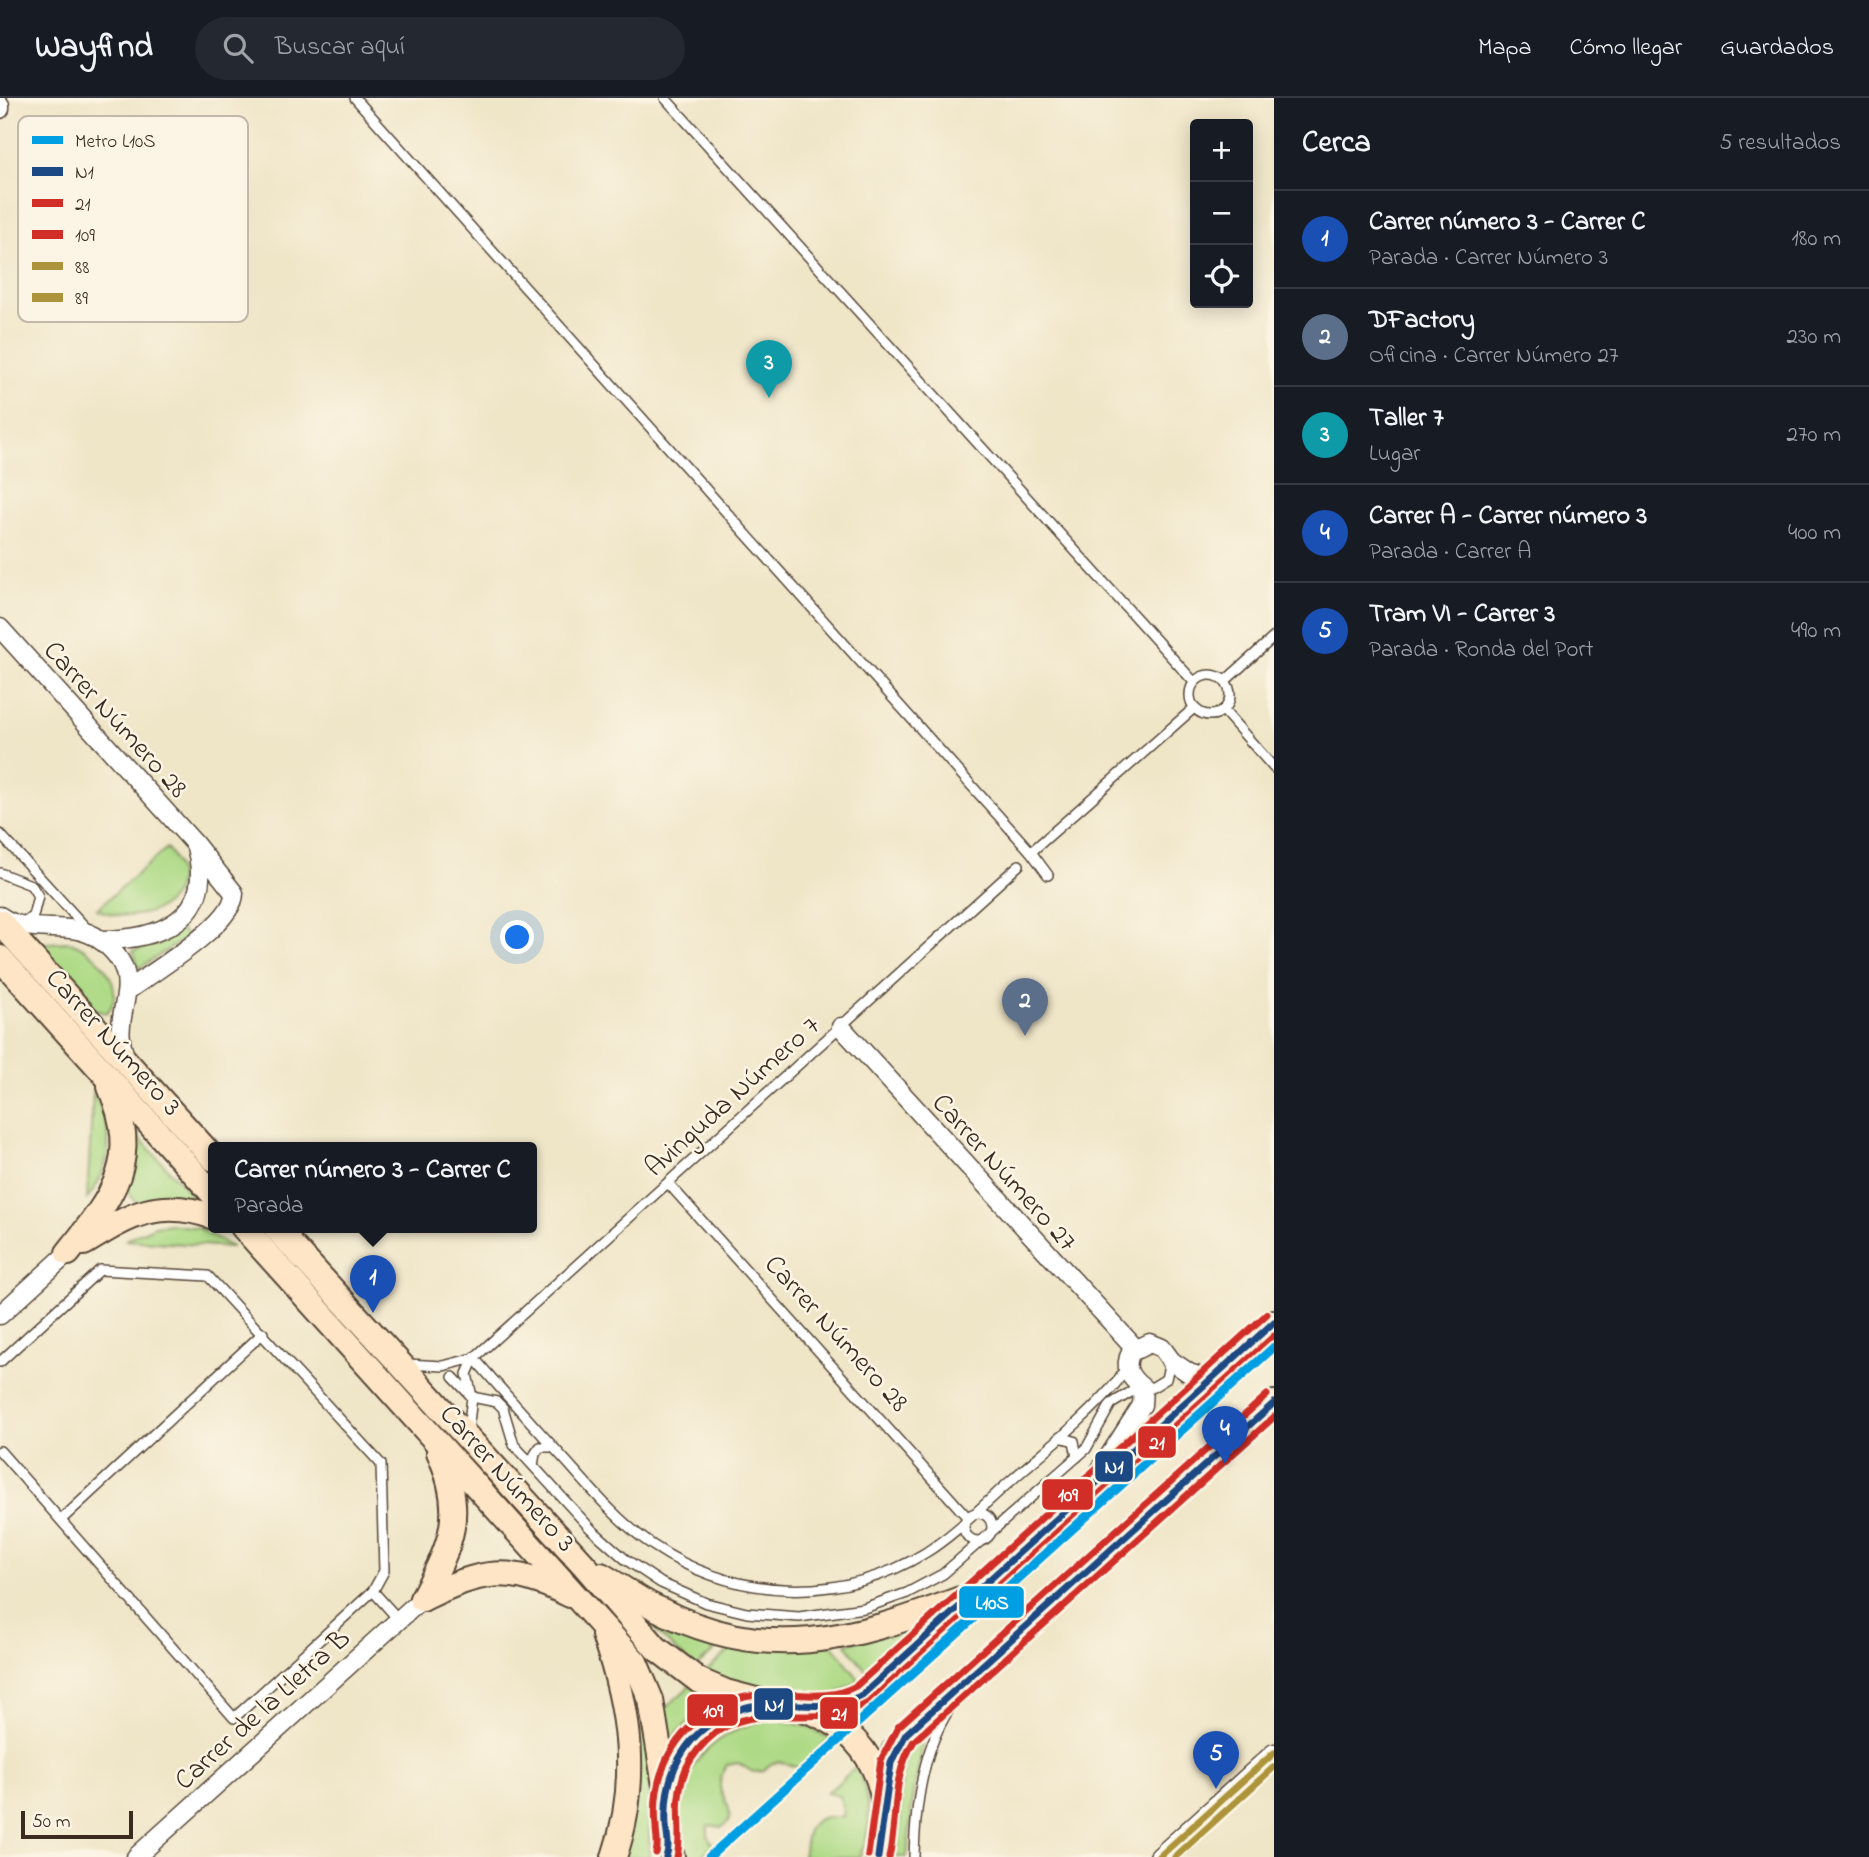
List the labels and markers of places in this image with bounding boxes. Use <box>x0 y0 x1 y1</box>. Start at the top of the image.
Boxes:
pin: 3 <box>746 340 792 398</box>
pin: 2 <box>1002 978 1048 1036</box>
pin: 1 <box>350 1255 396 1313</box>
pin: 4 <box>1202 1406 1248 1464</box>
pin: 5 <box>1193 1731 1239 1789</box>

